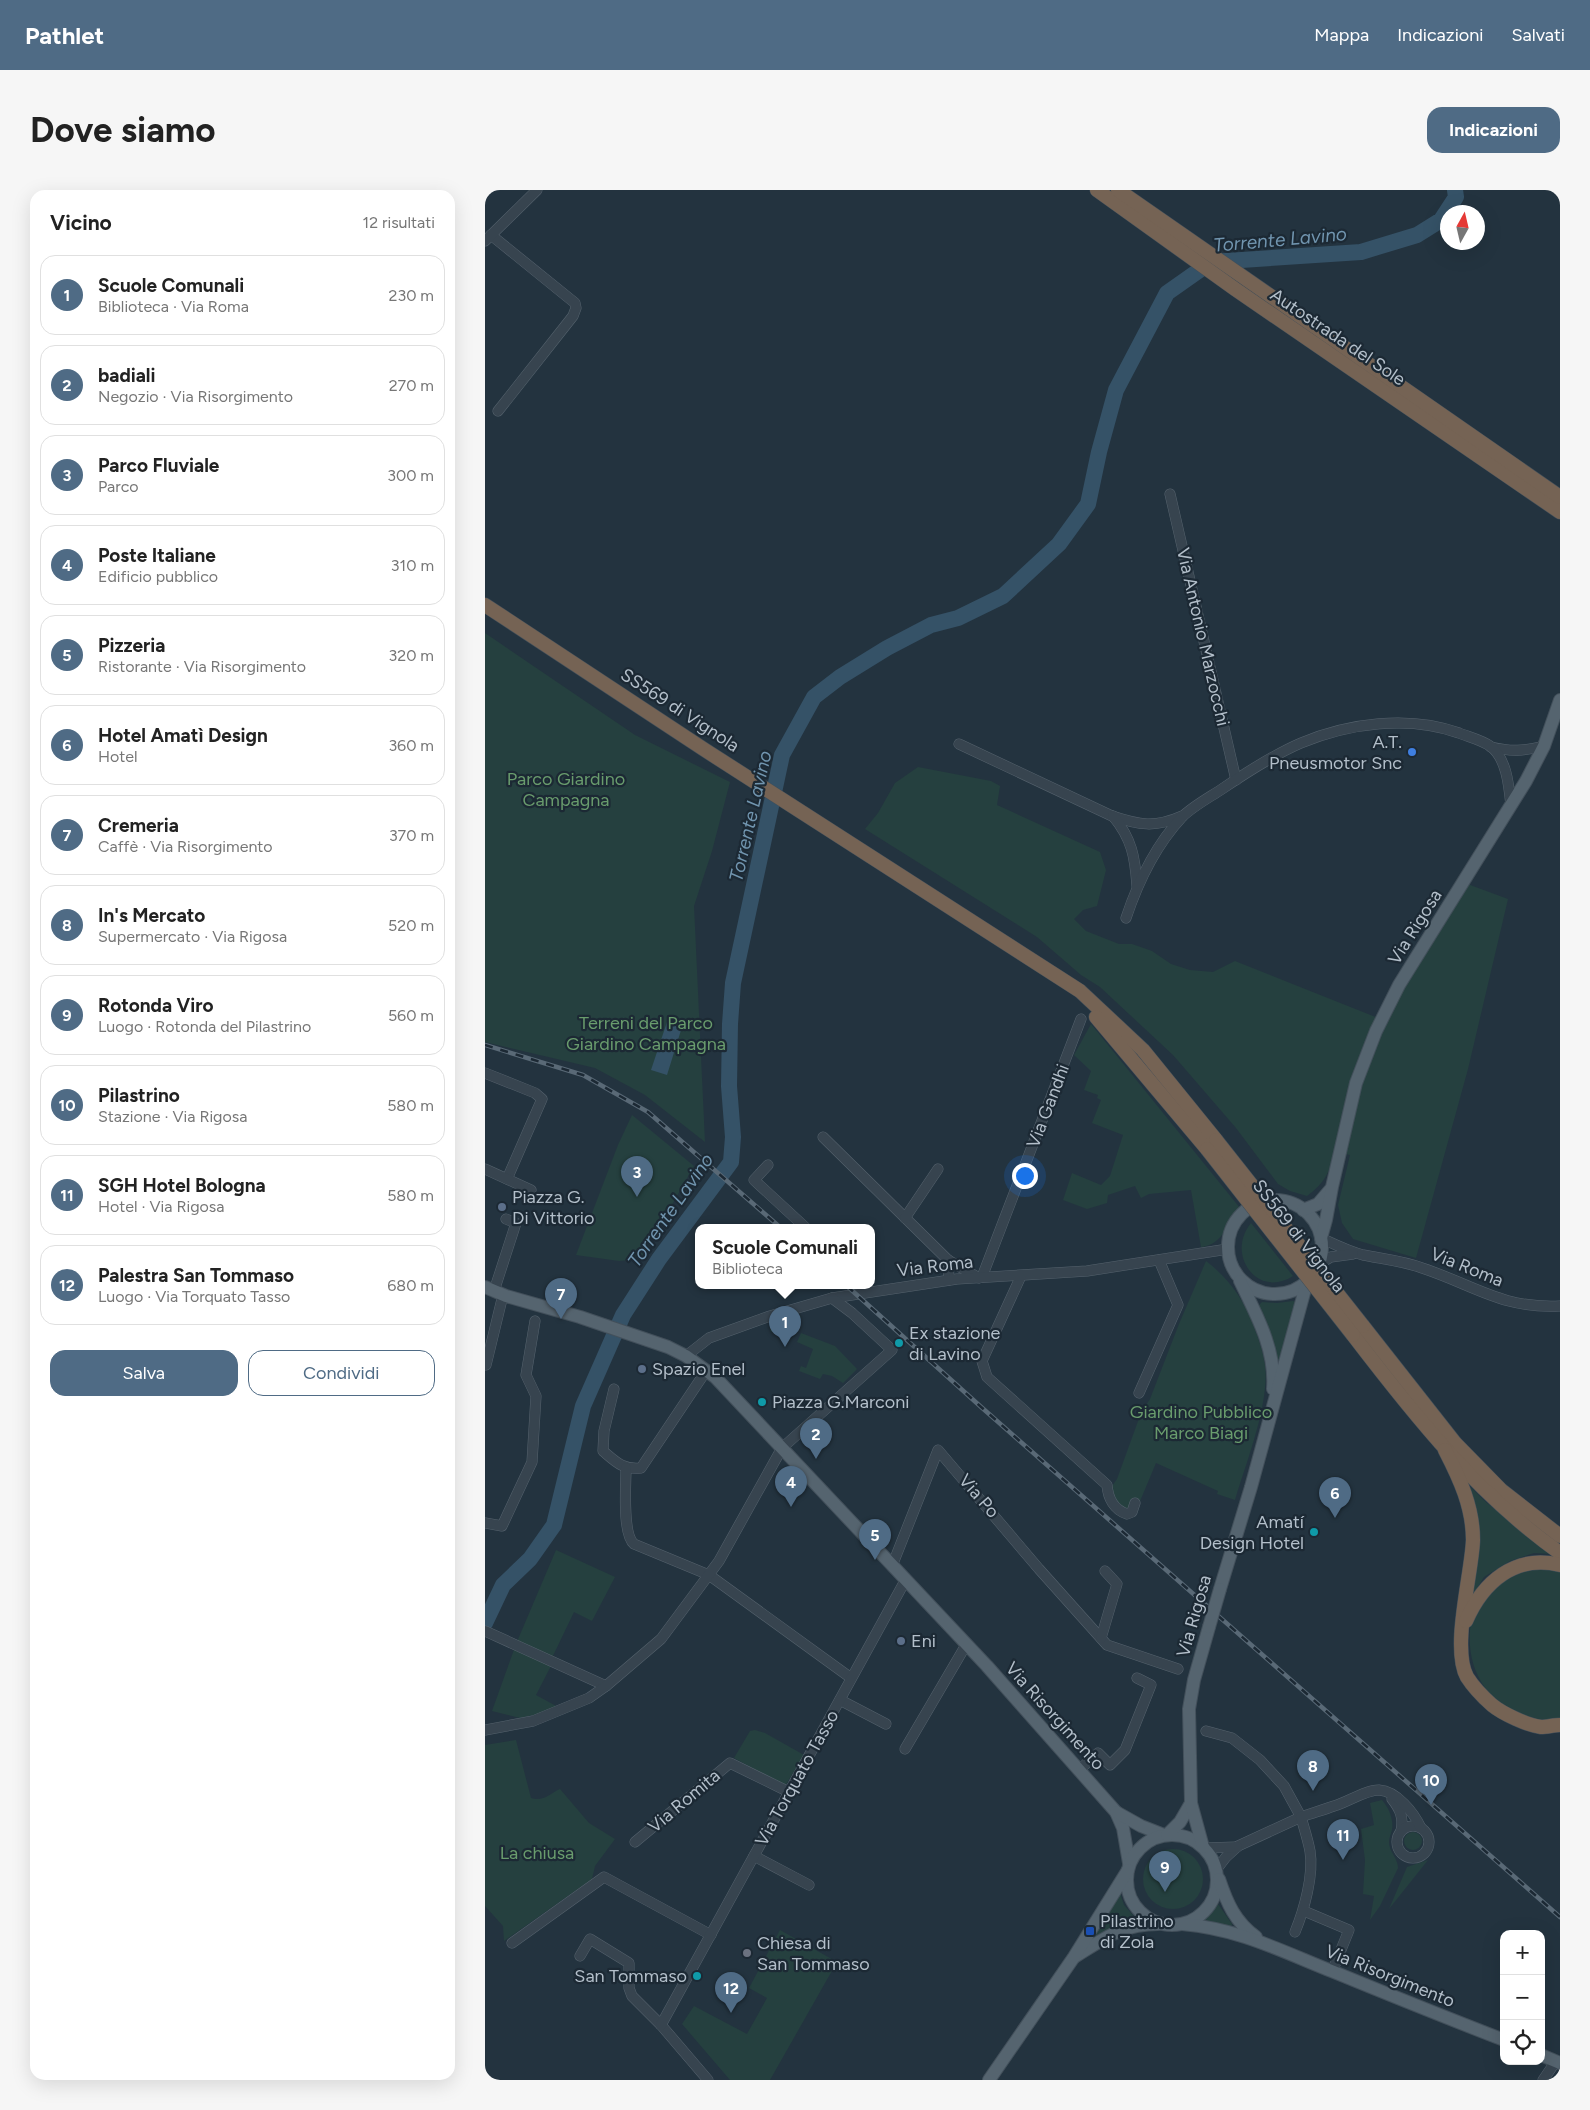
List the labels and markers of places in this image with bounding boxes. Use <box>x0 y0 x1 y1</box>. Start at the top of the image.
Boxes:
place label: A.T. Pneusmotor Snc <box>1269 731 1402 774</box>
marker: A.T. Pneusmotor Snc <box>1406 746 1418 758</box>
pin: 3 <box>621 1156 653 1197</box>
place label: Piazza G. Di Vittorio <box>512 1186 594 1229</box>
marker: Piazza G. Di Vittorio <box>496 1201 508 1213</box>
pin: 7 <box>545 1278 577 1319</box>
pin: 1 <box>769 1306 801 1347</box>
place label: Ex stazione di Lavino <box>909 1322 1000 1365</box>
marker: Ex stazione di Lavino <box>893 1337 905 1349</box>
place label: Spazio Enel <box>652 1358 745 1380</box>
marker: Spazio Enel <box>636 1363 648 1375</box>
place label: Piazza G.Marconi <box>772 1391 909 1413</box>
marker: Piazza G.Marconi <box>756 1396 768 1408</box>
pin: 2 <box>800 1418 832 1459</box>
pin: 4 <box>775 1466 807 1507</box>
pin: 6 <box>1319 1477 1351 1518</box>
place label: Amatí Design Hotel <box>1200 1511 1305 1554</box>
pin: 5 <box>859 1519 891 1560</box>
marker: Amatí Design Hotel <box>1308 1526 1320 1538</box>
place label: Eni <box>911 1630 936 1652</box>
marker: Eni <box>895 1635 907 1647</box>
pin: 8 <box>1297 1750 1329 1791</box>
pin: 10 <box>1415 1764 1447 1805</box>
pin: 11 <box>1327 1819 1359 1860</box>
pin: 9 <box>1149 1851 1181 1892</box>
place label: Pilastrino di Zola <box>1100 1910 1174 1953</box>
marker: Pilastrino di Zola <box>1084 1925 1096 1937</box>
place label: Chiesa di San Tommaso <box>757 1932 870 1975</box>
marker: Chiesa di San Tommaso <box>741 1947 753 1959</box>
place label: San Tommaso <box>574 1965 687 1987</box>
marker: San Tommaso <box>691 1970 703 1982</box>
pin: 12 <box>715 1972 747 2013</box>

